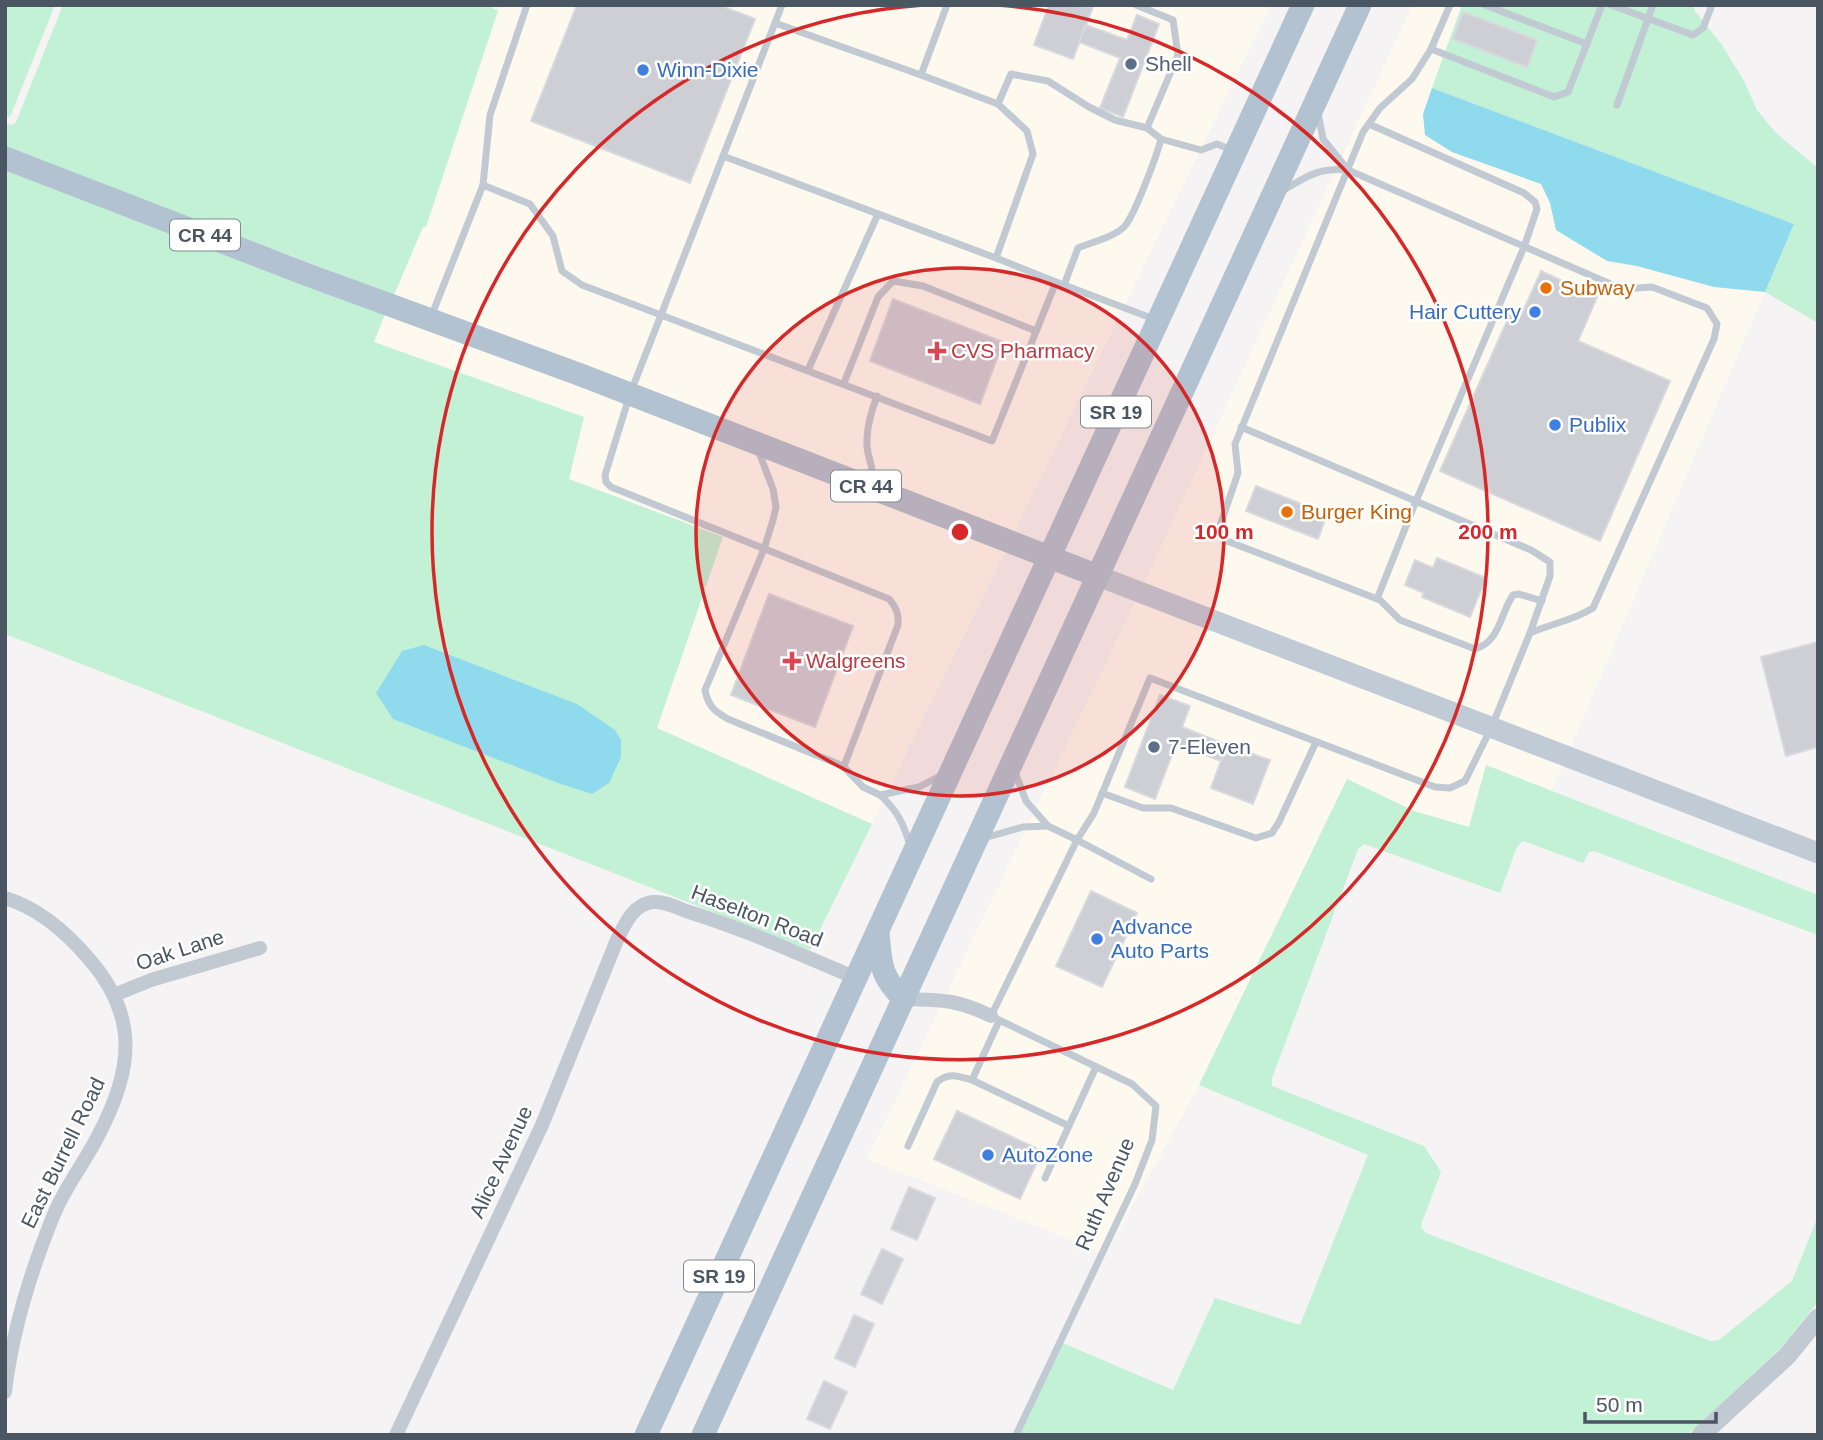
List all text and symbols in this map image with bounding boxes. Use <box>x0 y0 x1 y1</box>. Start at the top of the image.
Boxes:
place label: Shell <box>1145 52 1192 75</box>
marker: Shell <box>1123 56 1139 72</box>
place label: Winn-Dixie <box>657 58 759 81</box>
marker: Winn-Dixie <box>635 62 651 78</box>
road number: CR 44 <box>170 219 240 250</box>
place label: Subway <box>1560 276 1635 299</box>
marker: Subway <box>1538 280 1554 296</box>
place label: Hair Cuttery <box>1409 300 1521 323</box>
marker: Hair Cuttery <box>1527 304 1543 320</box>
place label: CVS Pharmacy <box>951 339 1095 362</box>
marker: CVS Pharmacy <box>929 343 945 359</box>
road number: SR 19 <box>1081 396 1151 428</box>
place label: Publix <box>1569 413 1627 436</box>
marker: Publix <box>1547 417 1563 433</box>
road number: CR 44 <box>831 471 901 502</box>
place label: Burger King <box>1301 500 1412 523</box>
marker: Burger King <box>1279 504 1295 520</box>
centre of rings <box>948 520 972 544</box>
text: 100 m <box>1194 520 1254 543</box>
text: 200 m <box>1458 520 1518 543</box>
place label: Walgreens <box>806 649 906 672</box>
marker: Walgreens <box>784 653 800 669</box>
place label: 7-Eleven <box>1168 735 1251 758</box>
marker: 7-Eleven <box>1146 739 1162 755</box>
street label: Haselton Road <box>688 880 826 951</box>
place label: Advance Auto Parts <box>1111 915 1209 962</box>
street label: Oak Lane <box>133 925 227 975</box>
marker: Advance Auto Parts <box>1089 931 1105 947</box>
street label: East Burrell Road <box>16 1074 109 1232</box>
street label: Alice Avenue <box>465 1102 537 1222</box>
street label: Ruth Avenue <box>1071 1134 1139 1253</box>
place label: AutoZone <box>1002 1143 1093 1166</box>
marker: AutoZone <box>980 1147 996 1163</box>
road number: SR 19 <box>684 1260 754 1292</box>
scale bar <box>1585 1380 1716 1424</box>
text: 50 m <box>1596 1393 1643 1416</box>

